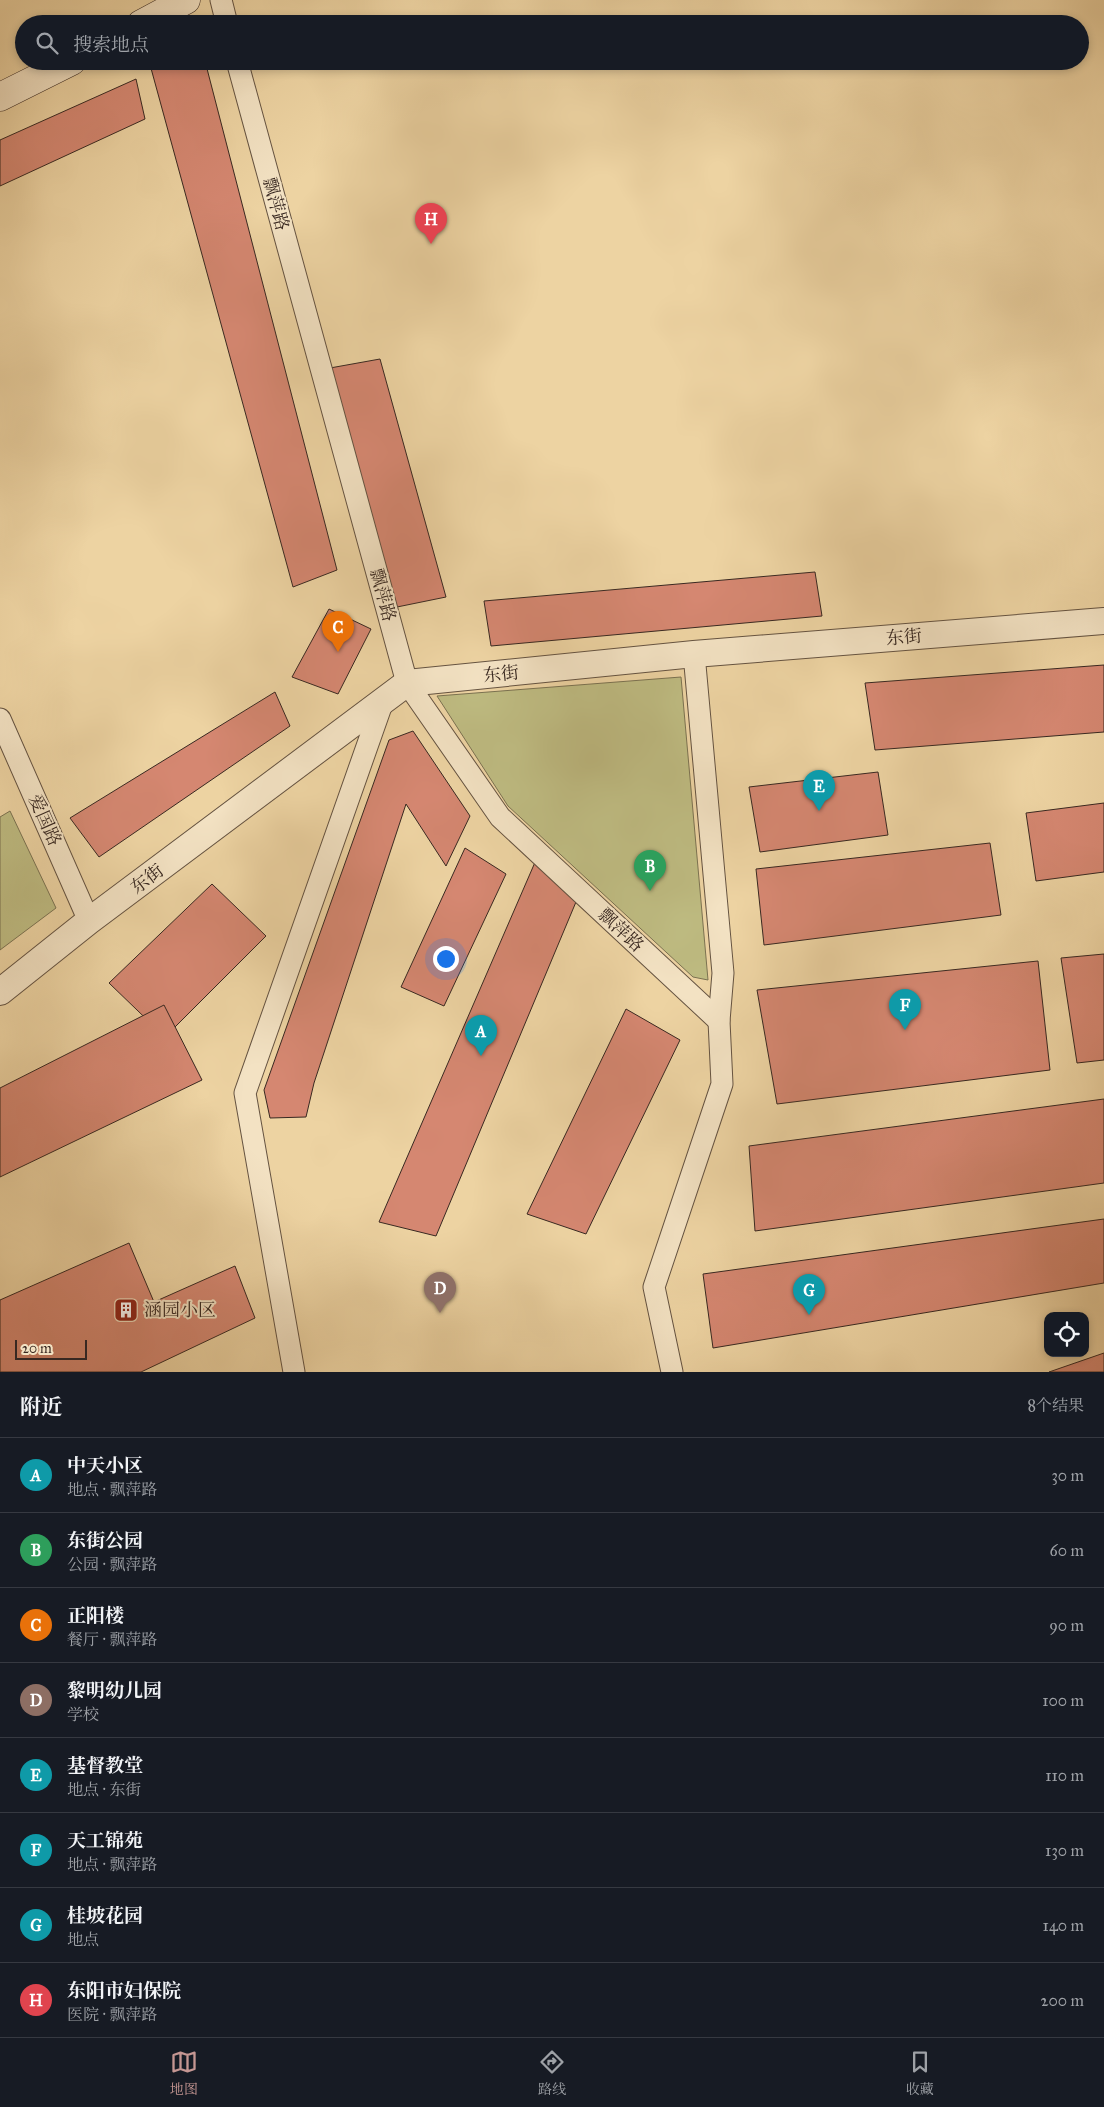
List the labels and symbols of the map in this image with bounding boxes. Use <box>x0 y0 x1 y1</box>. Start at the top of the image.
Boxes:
street label: 飘萍路 <box>258 175 294 233</box>
pin: H <box>415 203 447 244</box>
street label: 飘萍路 <box>365 566 401 624</box>
pin: C <box>322 611 354 652</box>
street label: 东街 <box>885 624 923 650</box>
street label: 东街 <box>482 661 520 687</box>
pin: E <box>803 770 835 811</box>
street label: 爱国路 <box>24 791 66 849</box>
pin: B <box>634 850 666 891</box>
street label: 东街 <box>126 859 168 899</box>
street label: 飘萍路 <box>594 904 648 956</box>
your location <box>433 946 459 972</box>
pin: F <box>889 989 921 1030</box>
pin: A <box>465 1015 497 1056</box>
pin: D <box>424 1272 456 1313</box>
pin: G <box>793 1274 825 1315</box>
building icon: 涵园小区 <box>113 1297 139 1323</box>
place label: 涵园小区 <box>144 1299 216 1321</box>
scale bar <box>15 1337 88 1360</box>

